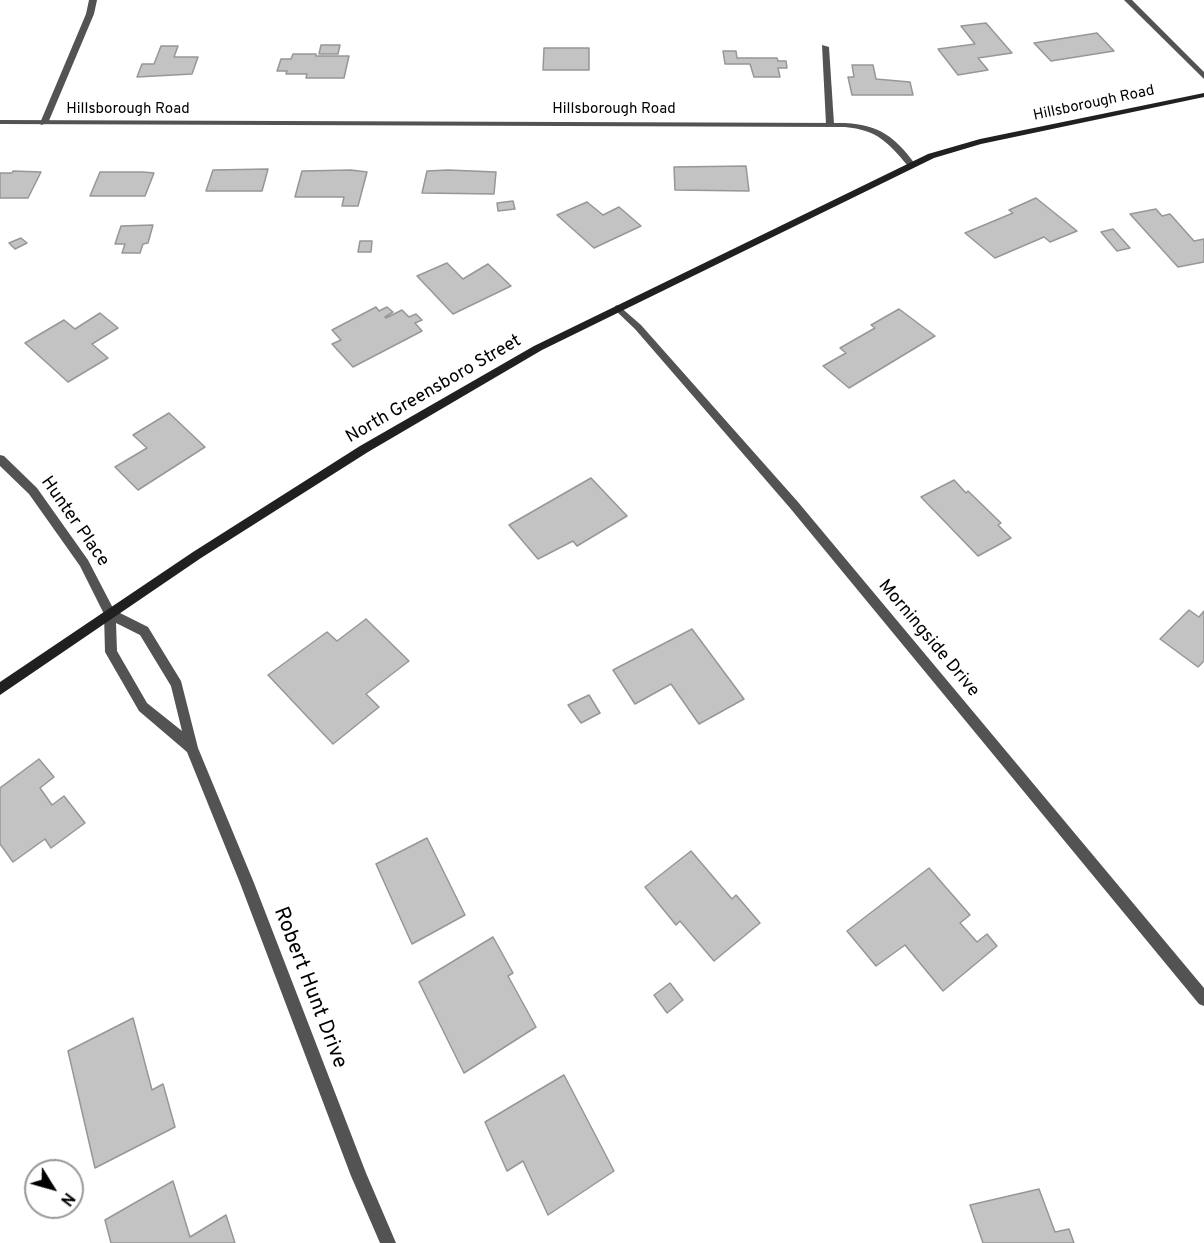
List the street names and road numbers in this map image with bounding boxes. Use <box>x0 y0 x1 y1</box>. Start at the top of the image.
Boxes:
street label: Hillsborough Road <box>1032 82 1156 126</box>
street label: Hillsborough Road <box>66 101 190 119</box>
street label: Hillsborough Road <box>552 101 676 119</box>
street label: North Greensboro Street <box>342 331 526 449</box>
street label: Hunter Place <box>35 473 113 571</box>
street label: Morningside Drive <box>873 576 983 702</box>
street label: Robert Hunt Drive <box>267 904 351 1072</box>

